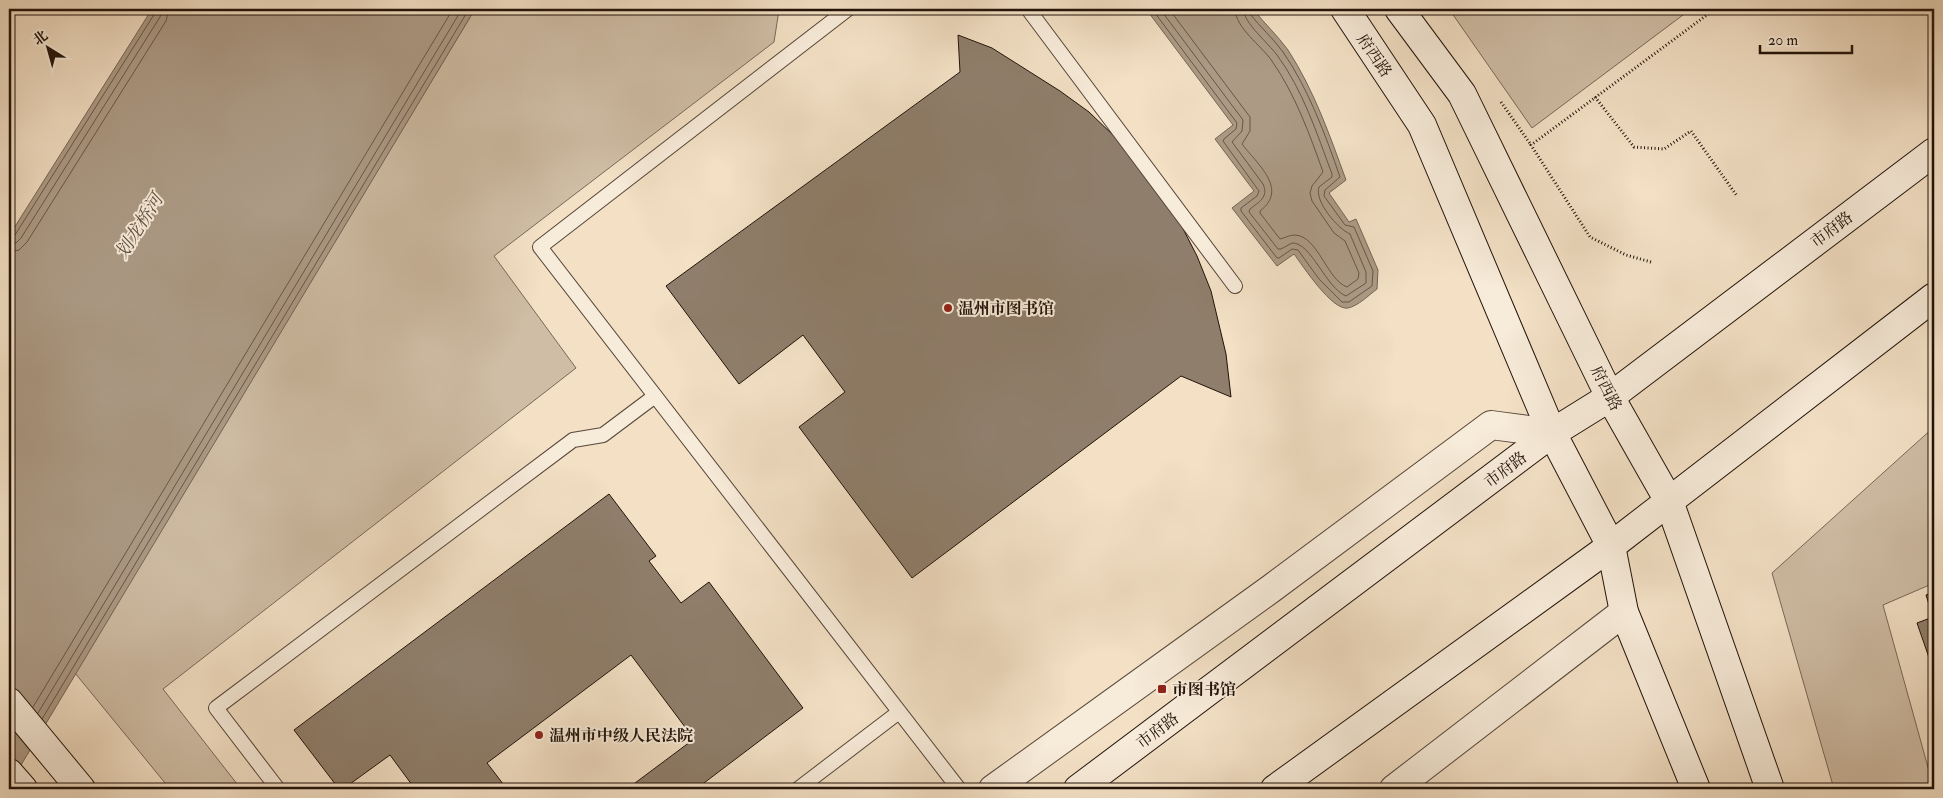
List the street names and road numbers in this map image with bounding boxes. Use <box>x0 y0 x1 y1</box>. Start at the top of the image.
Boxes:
street label: 府西路 <box>1352 30 1396 81</box>
street label: 市府路 <box>1806 207 1857 252</box>
street label: 府西路 <box>1586 363 1626 414</box>
street label: 市府路 <box>1480 447 1531 492</box>
street label: 市府路 <box>1132 708 1183 753</box>

